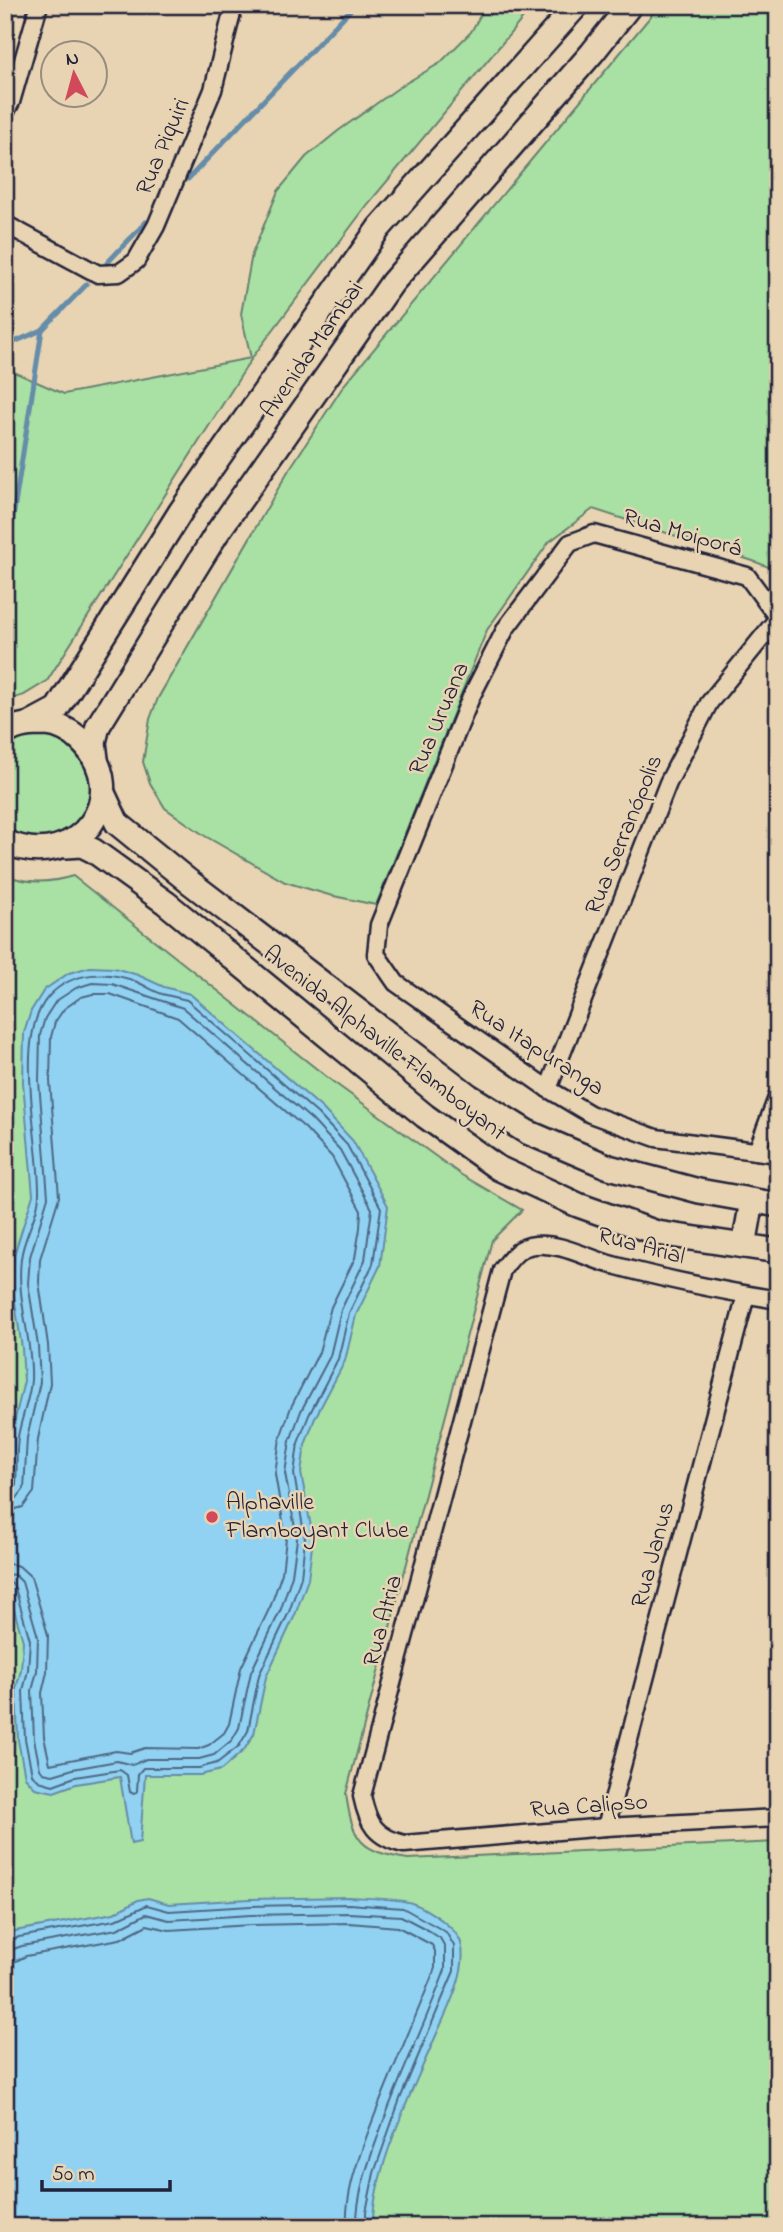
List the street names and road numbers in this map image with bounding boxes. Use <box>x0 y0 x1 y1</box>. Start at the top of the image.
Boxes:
street label: Rua Piquiri <box>128 93 200 201</box>
street label: Avenida Mambai <box>253 274 373 426</box>
street label: Rua Moiporá <box>618 500 746 568</box>
street label: Rua Uruana <box>400 657 480 781</box>
street label: Rua Serranópolis <box>577 750 673 920</box>
street label: Avenida Alphaville Flamboyant <box>254 938 513 1151</box>
street label: Rua Itapuranga <box>461 992 611 1106</box>
street label: Rua Arial <box>593 1219 689 1275</box>
street label: Rua Janus <box>623 1498 685 1612</box>
street label: Rua Atria <box>355 1571 413 1671</box>
street label: Rua Calipso <box>529 1785 649 1829</box>

